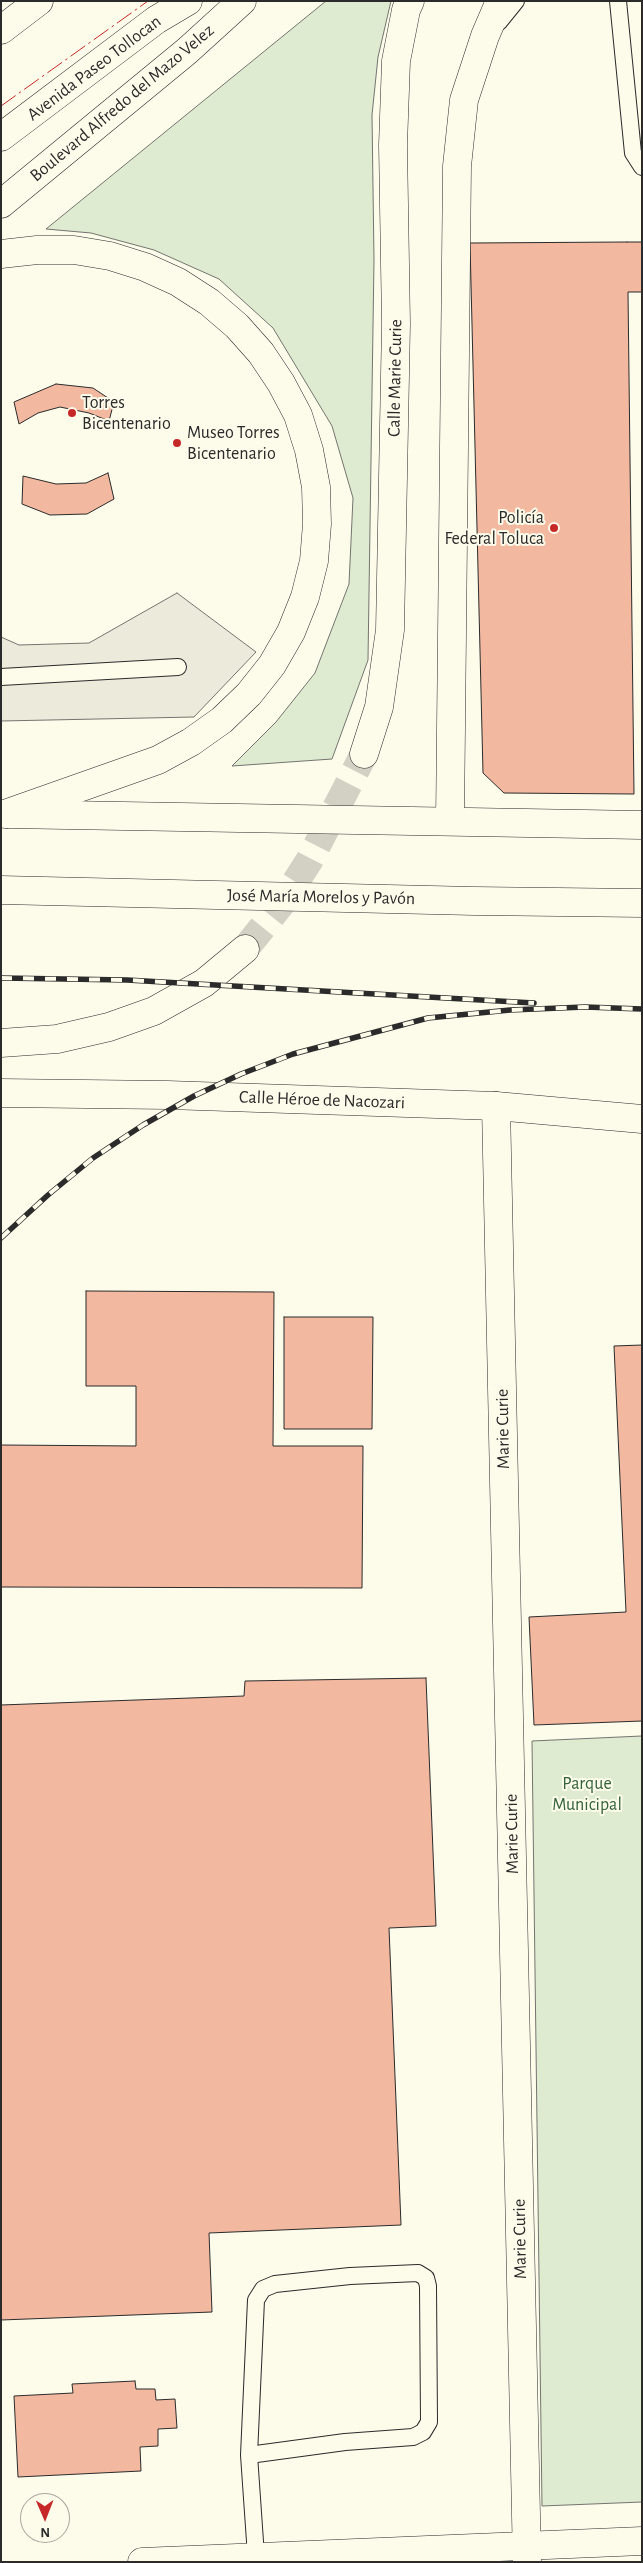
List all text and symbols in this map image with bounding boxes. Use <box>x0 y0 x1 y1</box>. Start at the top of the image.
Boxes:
street label: Avenida Paseo Tollocan <box>23 11 165 125</box>
street label: Boulevard Alfredo del Mazo Velez <box>26 20 218 186</box>
street label: Calle Marie Curie <box>383 319 407 437</box>
place label: Torres Bicentenario <box>82 392 171 434</box>
marker: Torres Bicentenario <box>66 407 78 419</box>
place label: Museo Torres Bicentenario <box>187 422 280 464</box>
marker: Museo Torres Bicentenario <box>171 437 183 449</box>
place label: Policía Federal Toluca <box>444 507 544 550</box>
marker: Policía Federal Toluca <box>548 522 560 534</box>
street label: José María Morelos y Pavón <box>227 885 415 909</box>
street label: Calle Héroe de Nacozari <box>239 1086 405 1114</box>
street label: Marie Curie <box>492 1389 514 1469</box>
park label: Parque Municipal <box>552 1773 622 1816</box>
street label: Marie Curie <box>501 1794 523 1874</box>
street label: Marie Curie <box>509 2199 531 2279</box>
north arrow <box>20 2493 70 2543</box>
text: N <box>40 2525 50 2539</box>

